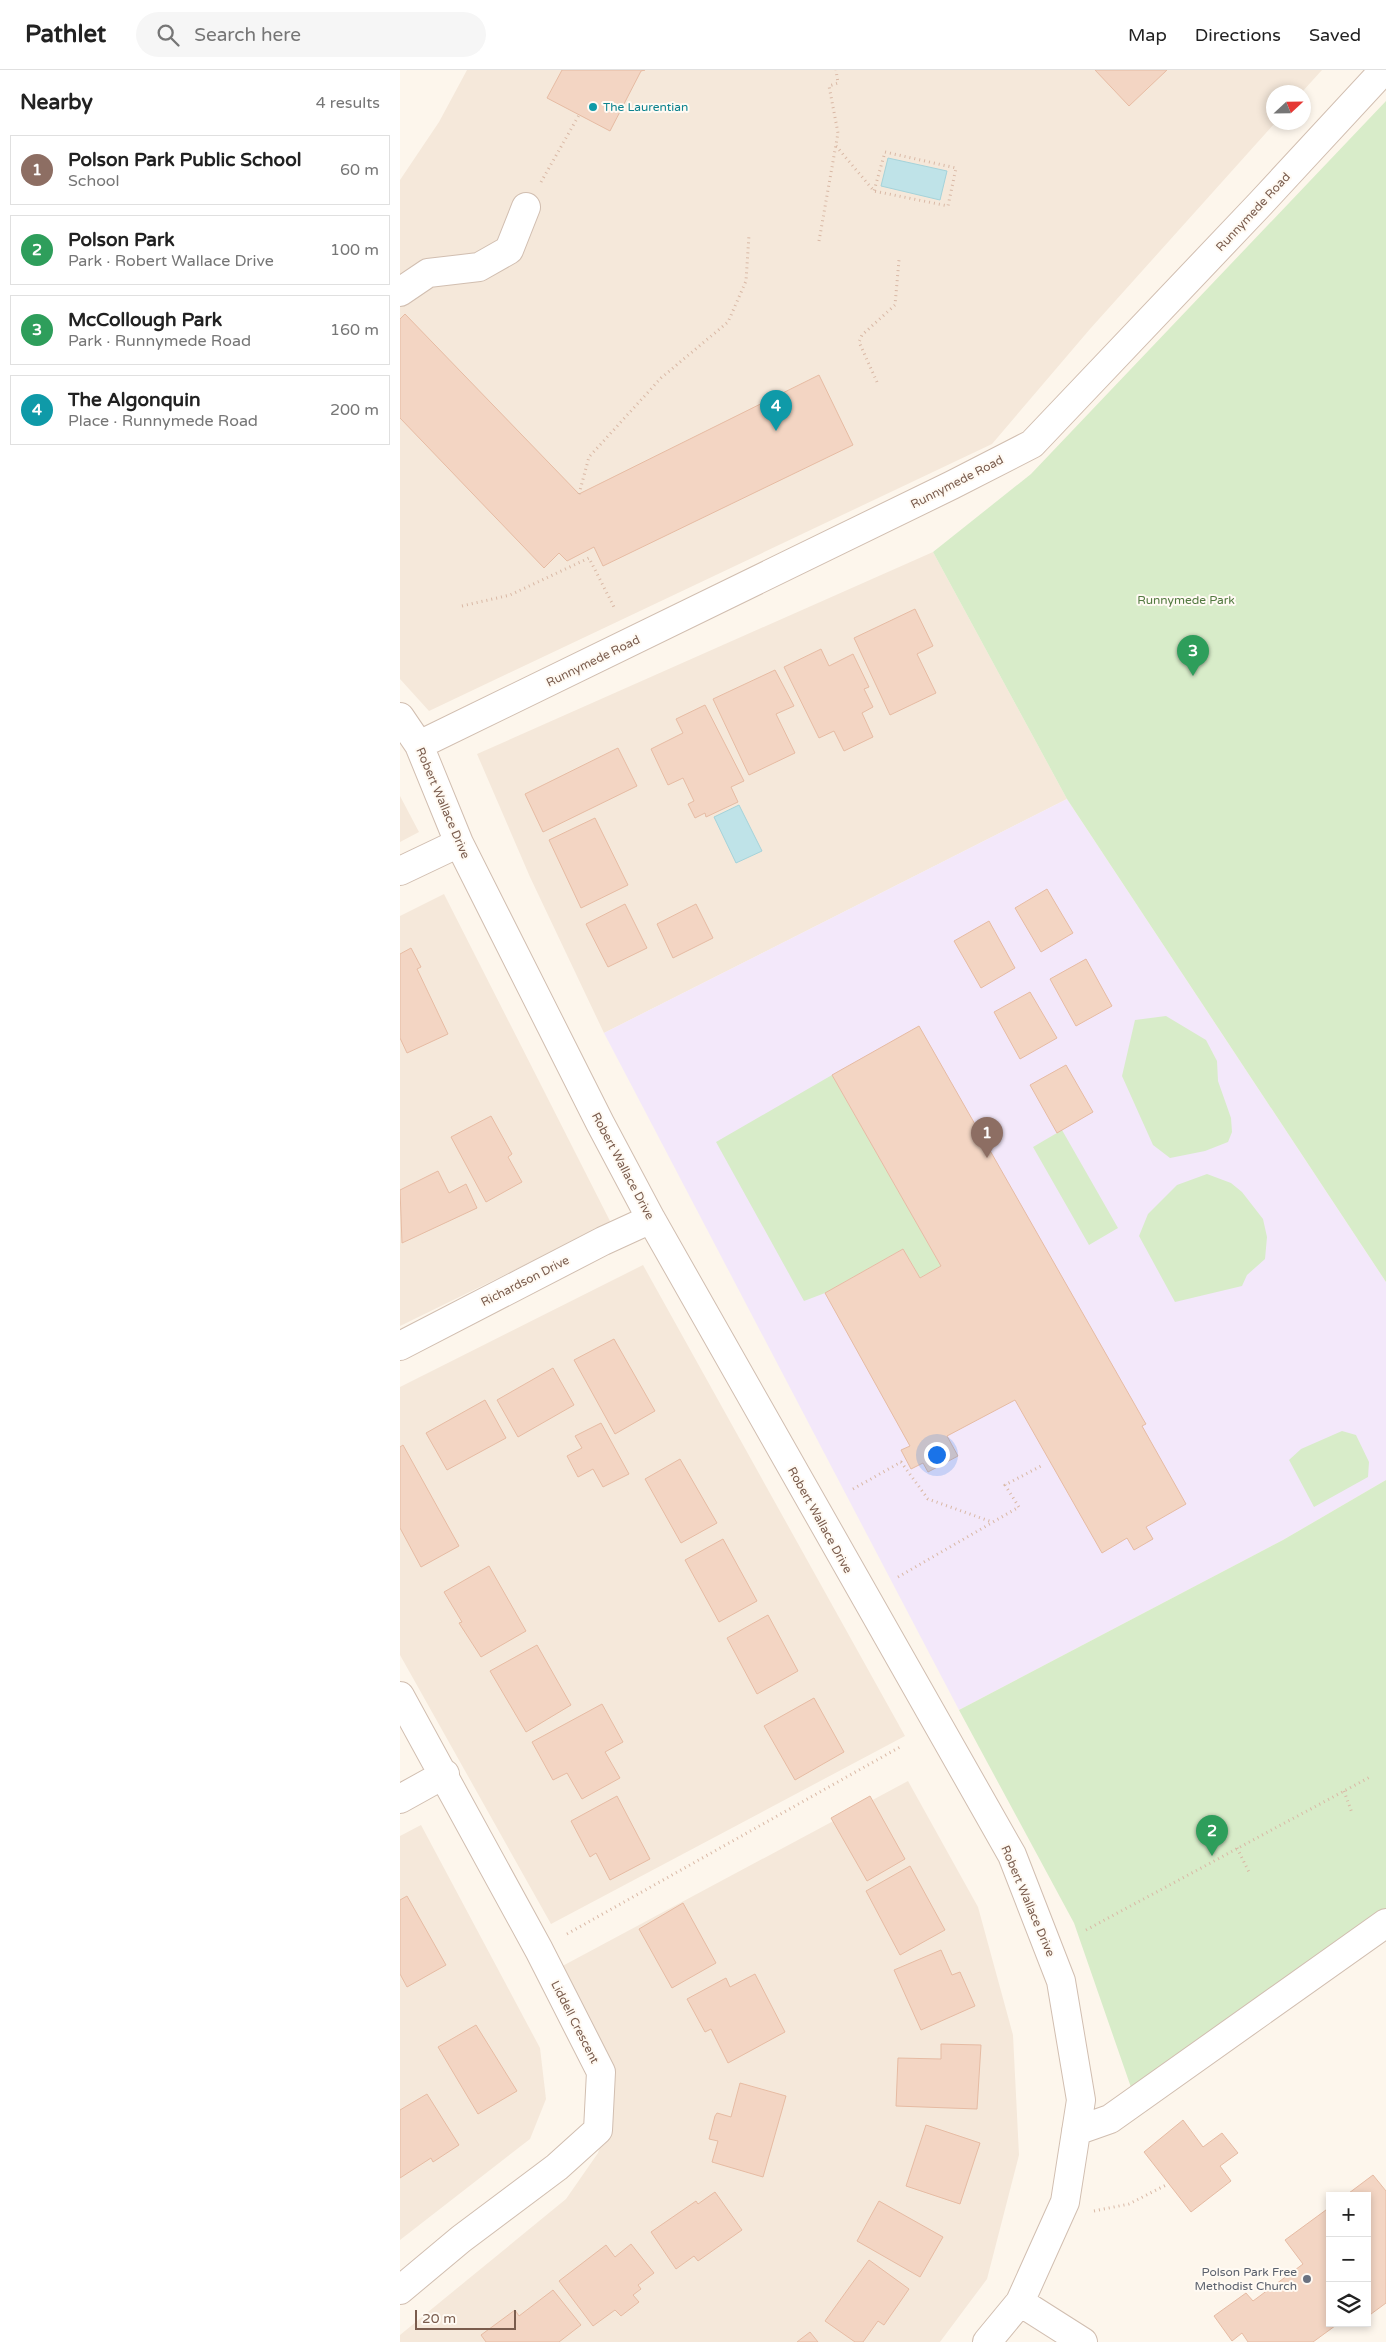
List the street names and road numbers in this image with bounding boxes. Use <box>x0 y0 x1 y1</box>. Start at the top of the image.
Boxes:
street label: Runnymede Road <box>1213 170 1293 254</box>
street label: Runnymede Road <box>908 453 1006 511</box>
street label: Runnymede Road <box>544 632 642 690</box>
street label: Robert Wallace Drive <box>413 745 473 861</box>
street label: Robert Wallace Drive <box>589 1110 657 1222</box>
street label: Richardson Drive <box>479 1253 572 1309</box>
street label: Robert Wallace Drive <box>785 1464 855 1576</box>
street label: Robert Wallace Drive <box>998 1843 1058 1959</box>
street label: Liddell Crescent <box>548 1978 602 2066</box>

